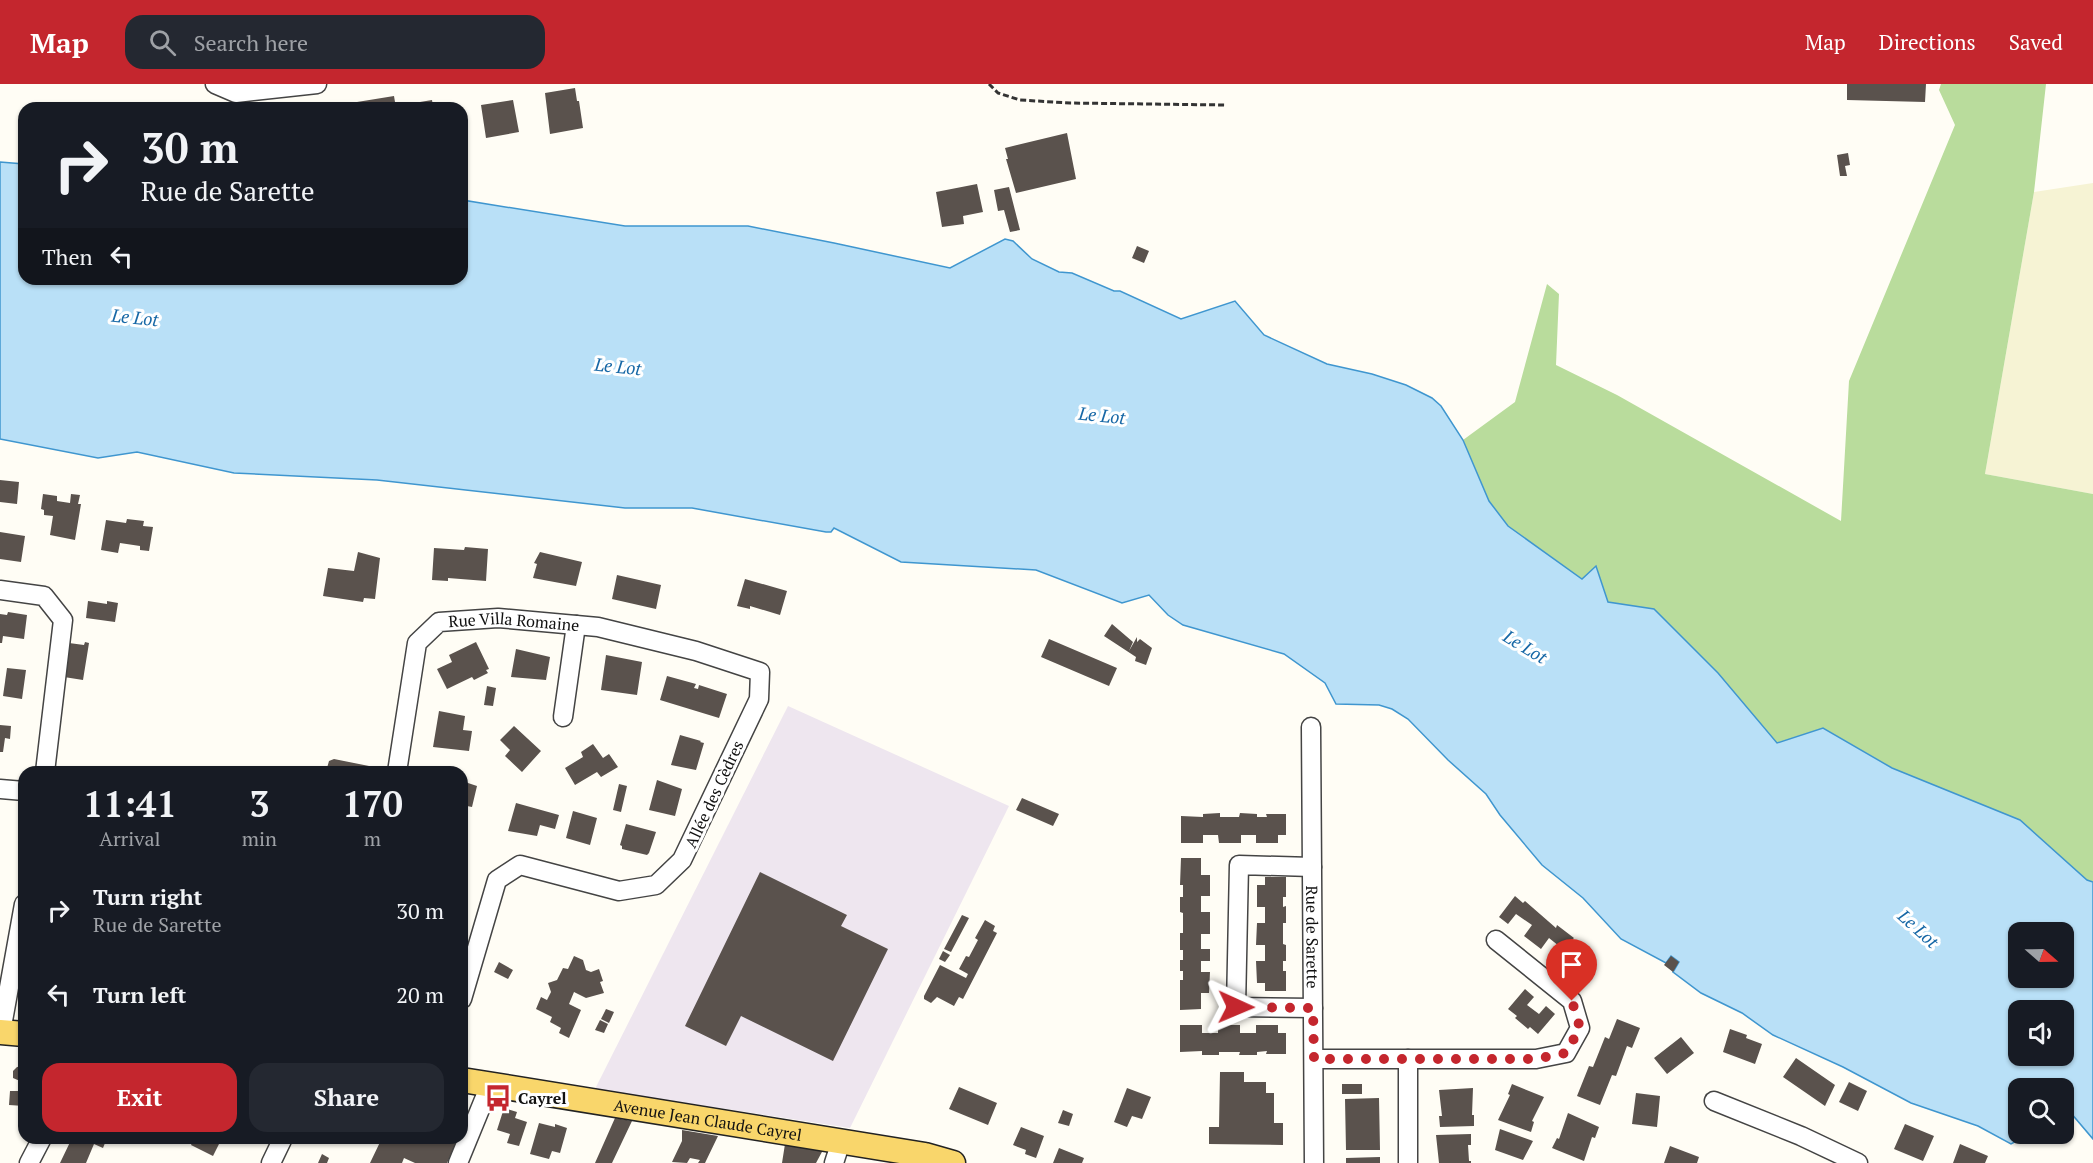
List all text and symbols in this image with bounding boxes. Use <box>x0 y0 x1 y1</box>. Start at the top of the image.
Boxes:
search box <box>125 15 545 69</box>
text: Map <box>30 24 89 61</box>
icon: search <box>146 26 179 59</box>
text: Search here <box>194 28 308 57</box>
text: Map <box>1805 28 1846 56</box>
text: Directions <box>1879 28 1976 56</box>
text: Saved <box>2009 28 2063 56</box>
text: 30 m <box>141 119 239 175</box>
icon: right <box>42 126 120 204</box>
text: Rue de Sarette <box>141 173 315 209</box>
icon: left <box>105 240 138 273</box>
text: Then <box>42 242 93 271</box>
water label: Le Lot <box>109 303 161 332</box>
water label: Le Lot <box>592 352 644 381</box>
water label: Le Lot <box>1076 401 1128 430</box>
street label: Rue Villa Romaine <box>448 607 580 636</box>
water label: Le Lot <box>1498 623 1553 669</box>
street label: Allée des Cèdres <box>679 737 749 851</box>
text: 11:41 <box>83 780 177 827</box>
text: 3 <box>249 780 270 827</box>
text: 170 <box>342 780 403 827</box>
text: Arrival <box>99 825 161 852</box>
text: min <box>242 825 277 852</box>
text: m <box>364 825 381 852</box>
text: Turn right <box>93 882 202 911</box>
street label: Rue de Sarette <box>1301 885 1324 989</box>
icon: right <box>42 894 75 927</box>
text: 30 m <box>396 896 444 925</box>
water label: Le Lot <box>1892 903 1945 954</box>
text: Rue de Sarette <box>93 911 222 938</box>
north arrow <box>2008 922 2074 988</box>
map controls <box>2008 922 2074 1144</box>
pin <box>1546 939 1597 1001</box>
icon: arrive <box>1555 948 1588 981</box>
position arrow <box>1204 975 1268 1039</box>
icon: left <box>42 978 75 1011</box>
text: Turn left <box>93 980 186 1009</box>
text: 20 m <box>396 980 444 1009</box>
button: sound <box>2008 1000 2074 1066</box>
button: Exit <box>42 1063 237 1132</box>
button: Share <box>249 1063 444 1132</box>
button: search <box>2008 1078 2074 1144</box>
bus stop icon: Cayrel <box>483 1083 513 1113</box>
place label: Cayrel <box>518 1087 567 1109</box>
street label: Avenue Jean Claude Cayrel <box>612 1094 804 1146</box>

